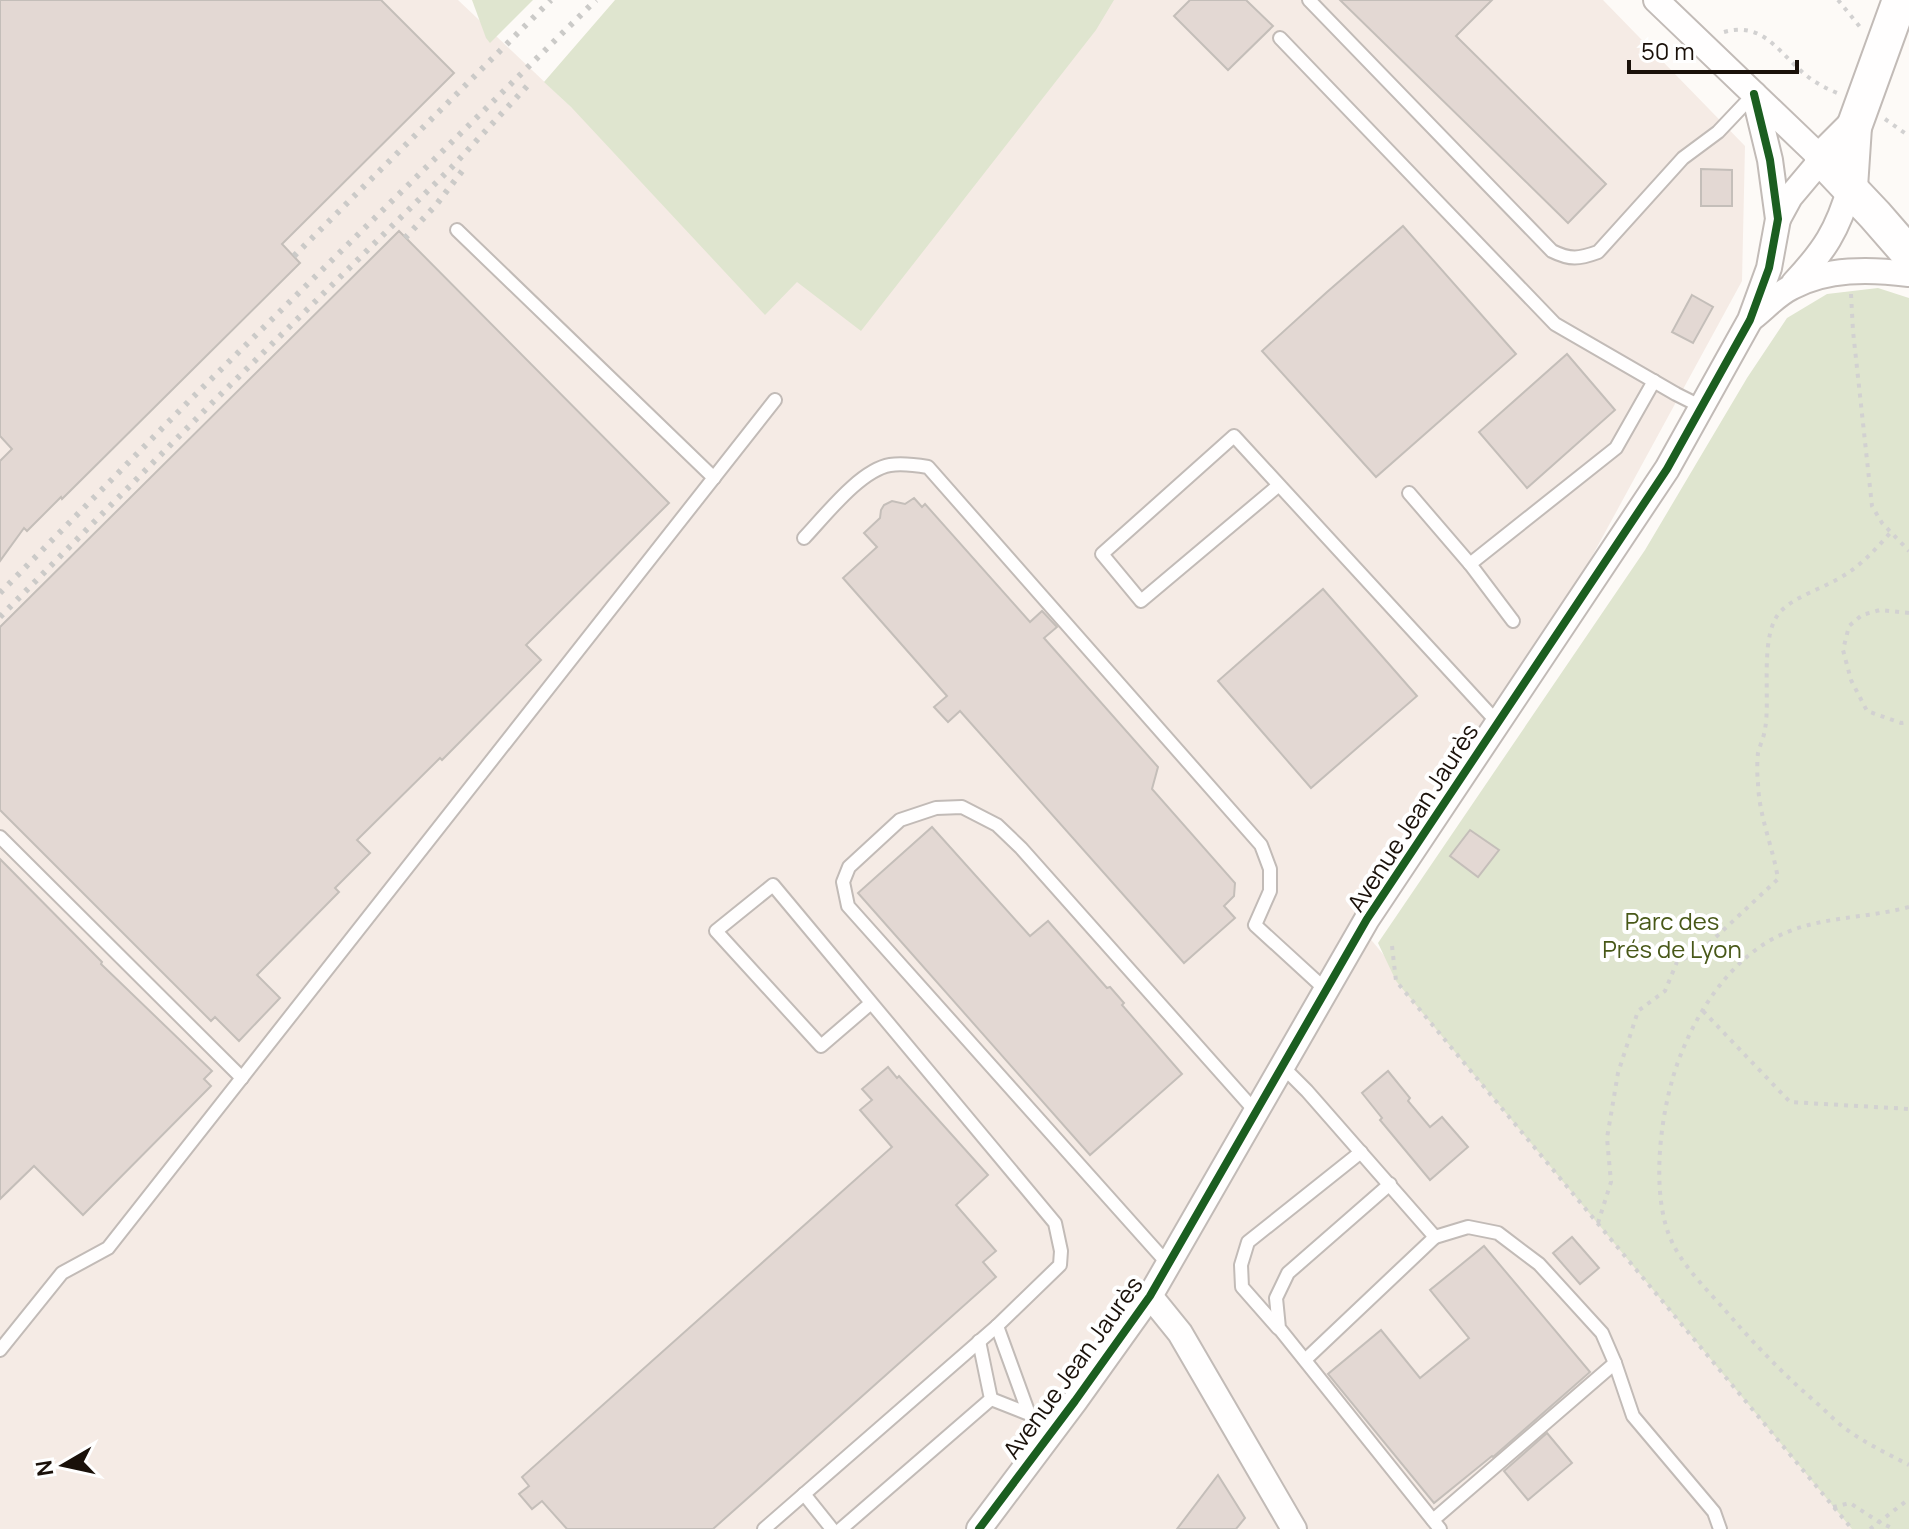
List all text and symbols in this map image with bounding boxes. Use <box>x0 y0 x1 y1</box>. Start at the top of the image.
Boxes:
scale bar <box>1629 24 1797 74</box>
text: 50 m <box>1641 34 1695 67</box>
street label: Avenue Jean Jaurès <box>1339 716 1485 918</box>
park label: Parc des Prés de Lyon <box>1602 904 1742 965</box>
street label: Avenue Jean Jaurès <box>995 1269 1149 1465</box>
north arrow <box>24 1425 104 1505</box>
text: N <box>28 1458 60 1478</box>

